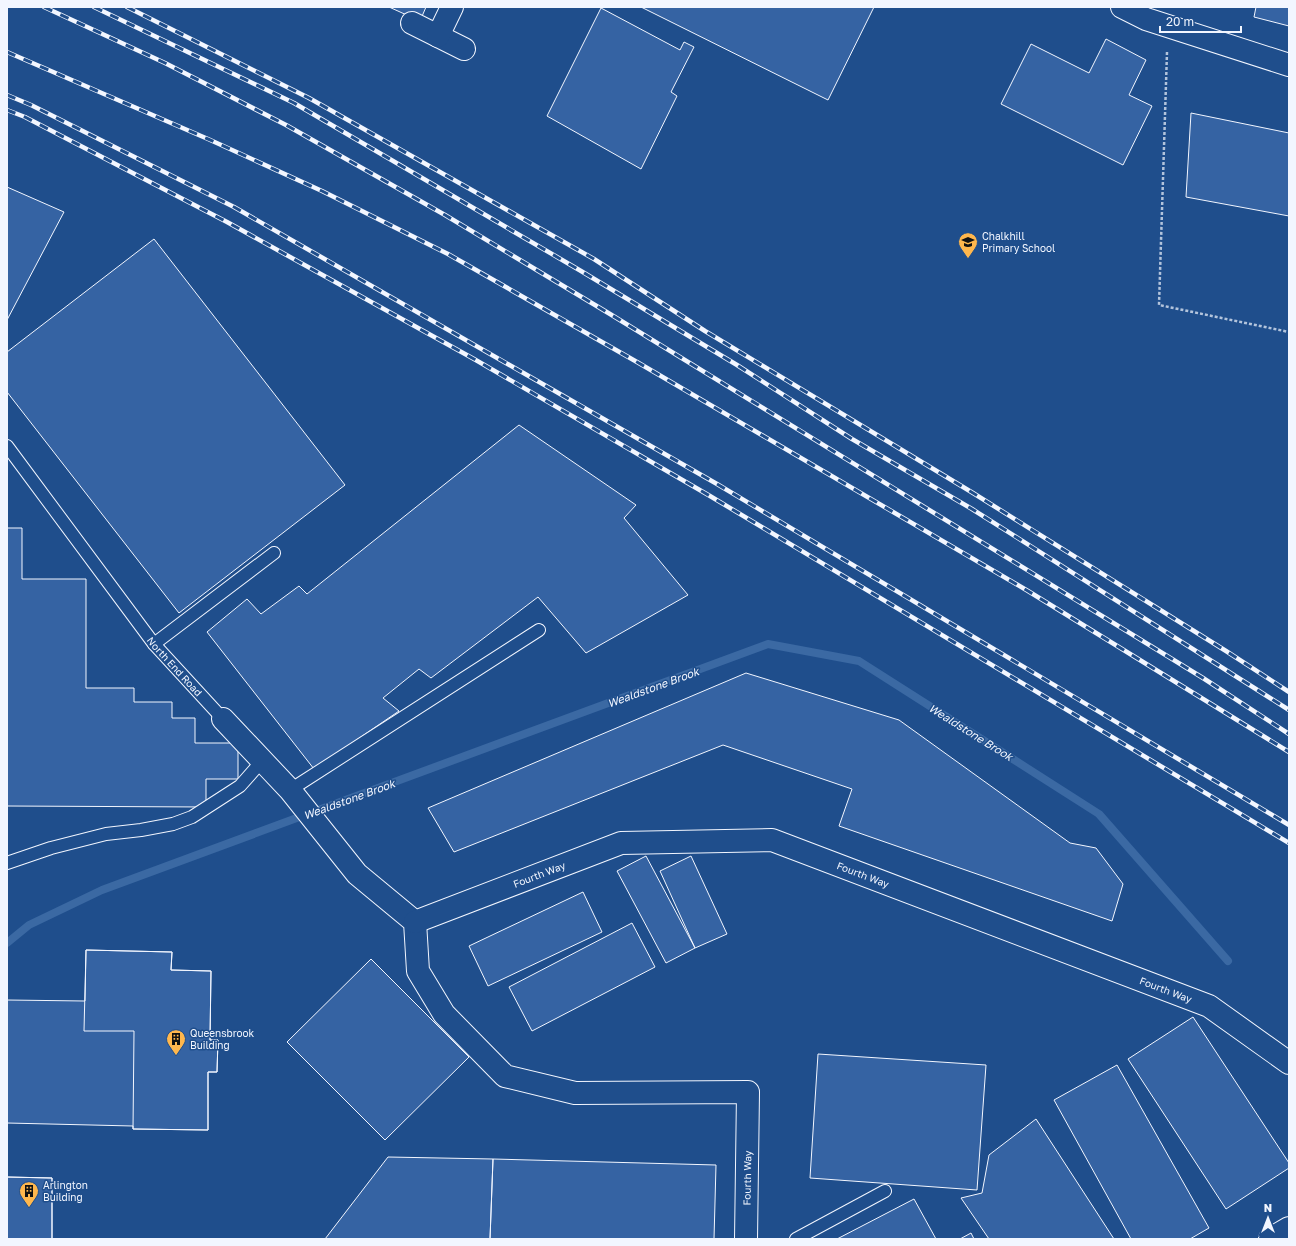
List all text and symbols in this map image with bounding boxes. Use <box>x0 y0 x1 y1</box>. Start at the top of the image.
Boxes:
scale bar <box>1160 8 1241 34</box>
text: 20 m <box>1166 14 1194 29</box>
place label: Chalkhill Primary School <box>982 230 1055 254</box>
school or university icon: Chalkhill Primary School <box>957 231 979 259</box>
street label: North End Road <box>145 634 205 698</box>
water label: Wealdstone Brook <box>605 664 702 710</box>
water label: Wealdstone Brook <box>927 701 1017 764</box>
water label: Wealdstone Brook <box>301 776 398 822</box>
street label: Fourth Way <box>511 859 567 890</box>
street label: Fourth Way <box>835 859 891 890</box>
street label: Fourth Way <box>1138 974 1194 1005</box>
place label: Queensbrook Building <box>190 1027 254 1051</box>
building icon: Queensbrook Building <box>165 1028 187 1056</box>
street label: Fourth Way <box>741 1150 753 1206</box>
place label: Arlington Building <box>43 1179 88 1203</box>
building icon: Arlington Building <box>18 1180 40 1208</box>
north arrow <box>1248 1198 1288 1238</box>
text: N <box>1264 1201 1272 1214</box>

